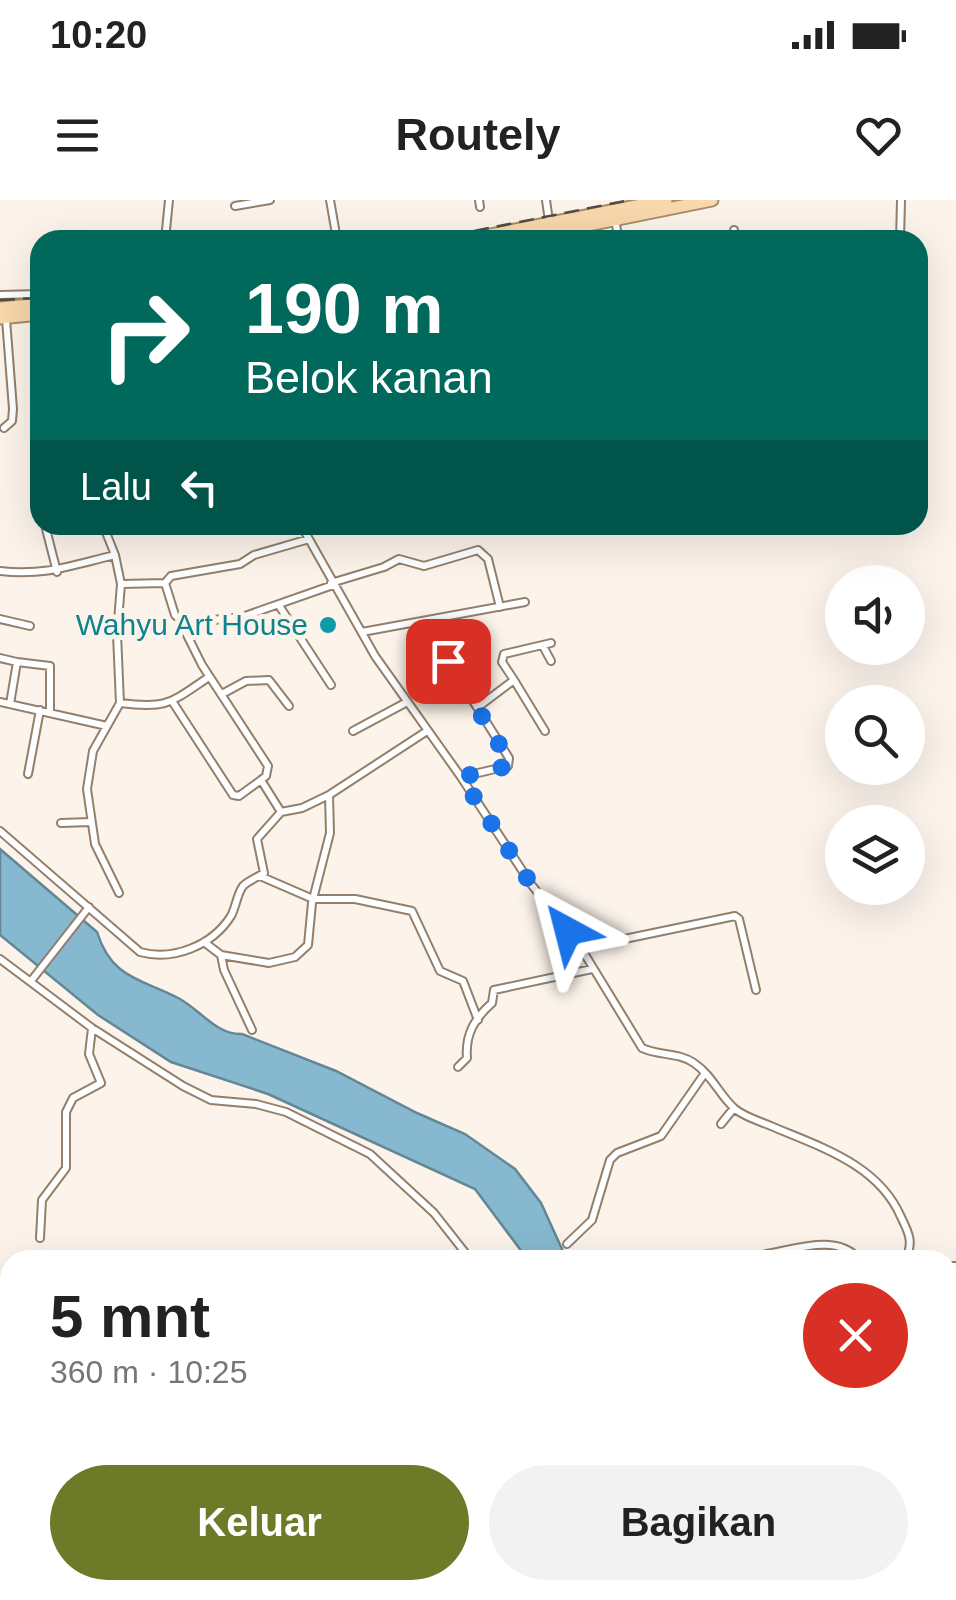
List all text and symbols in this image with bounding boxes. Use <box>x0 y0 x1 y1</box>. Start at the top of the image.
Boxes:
text: 10:20 <box>50 14 147 56</box>
icon: menu <box>50 108 105 163</box>
icon: heart <box>851 108 906 163</box>
text: Routely <box>395 109 561 160</box>
icon: right <box>80 270 210 400</box>
text: 190 m <box>245 270 443 348</box>
text: Belok kanan <box>245 352 493 403</box>
icon: left <box>172 460 227 515</box>
text: Lalu <box>80 466 152 508</box>
map controls <box>825 565 925 905</box>
button: sound <box>825 565 925 665</box>
place label: Wahyu Art House <box>76 608 308 641</box>
marker: Wahyu Art House <box>317 614 339 636</box>
pin <box>406 619 491 704</box>
icon: arrive <box>421 634 476 689</box>
button: search <box>825 685 925 785</box>
button: layers <box>825 805 925 905</box>
position arrow <box>516 879 620 983</box>
text: 5 mnt <box>50 1283 210 1350</box>
button: close <box>803 1283 908 1388</box>
text: 360 m · 10:25 <box>50 1354 247 1390</box>
button: Keluar <box>50 1465 469 1580</box>
button: Bagikan <box>489 1465 908 1580</box>

